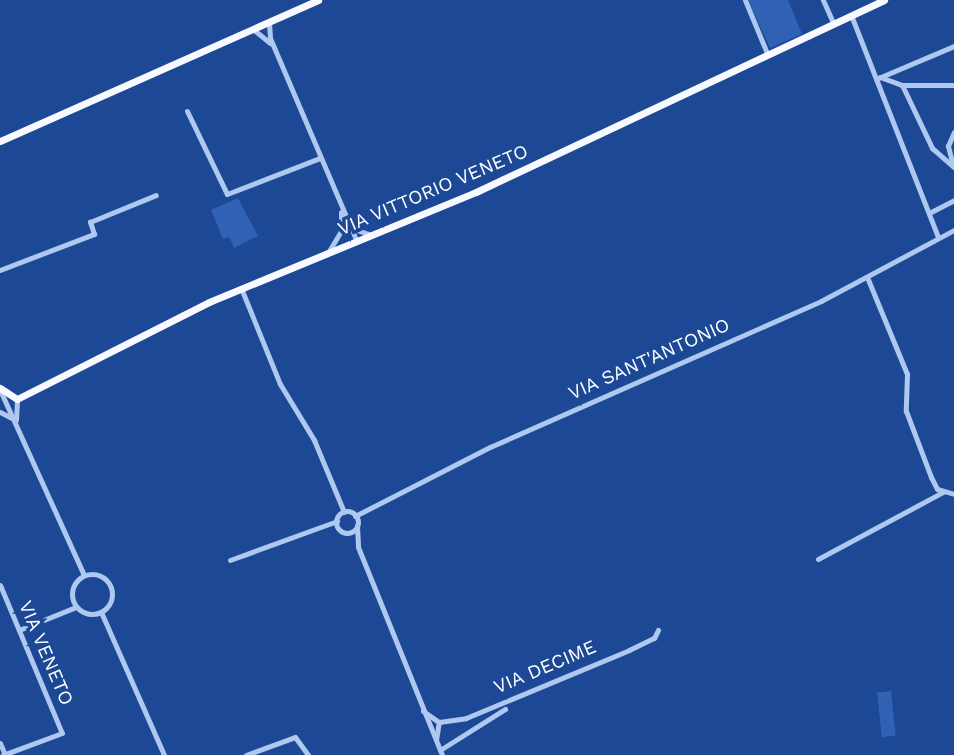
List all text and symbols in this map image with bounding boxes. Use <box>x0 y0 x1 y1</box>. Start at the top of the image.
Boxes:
street label: VIA VITTORIO VENETO <box>334 139 532 241</box>
street label: VIA SANT'ANTONIO <box>564 313 734 405</box>
street label: VIA VENETO <box>13 597 79 709</box>
street label: VIA DECIME <box>490 635 600 699</box>

